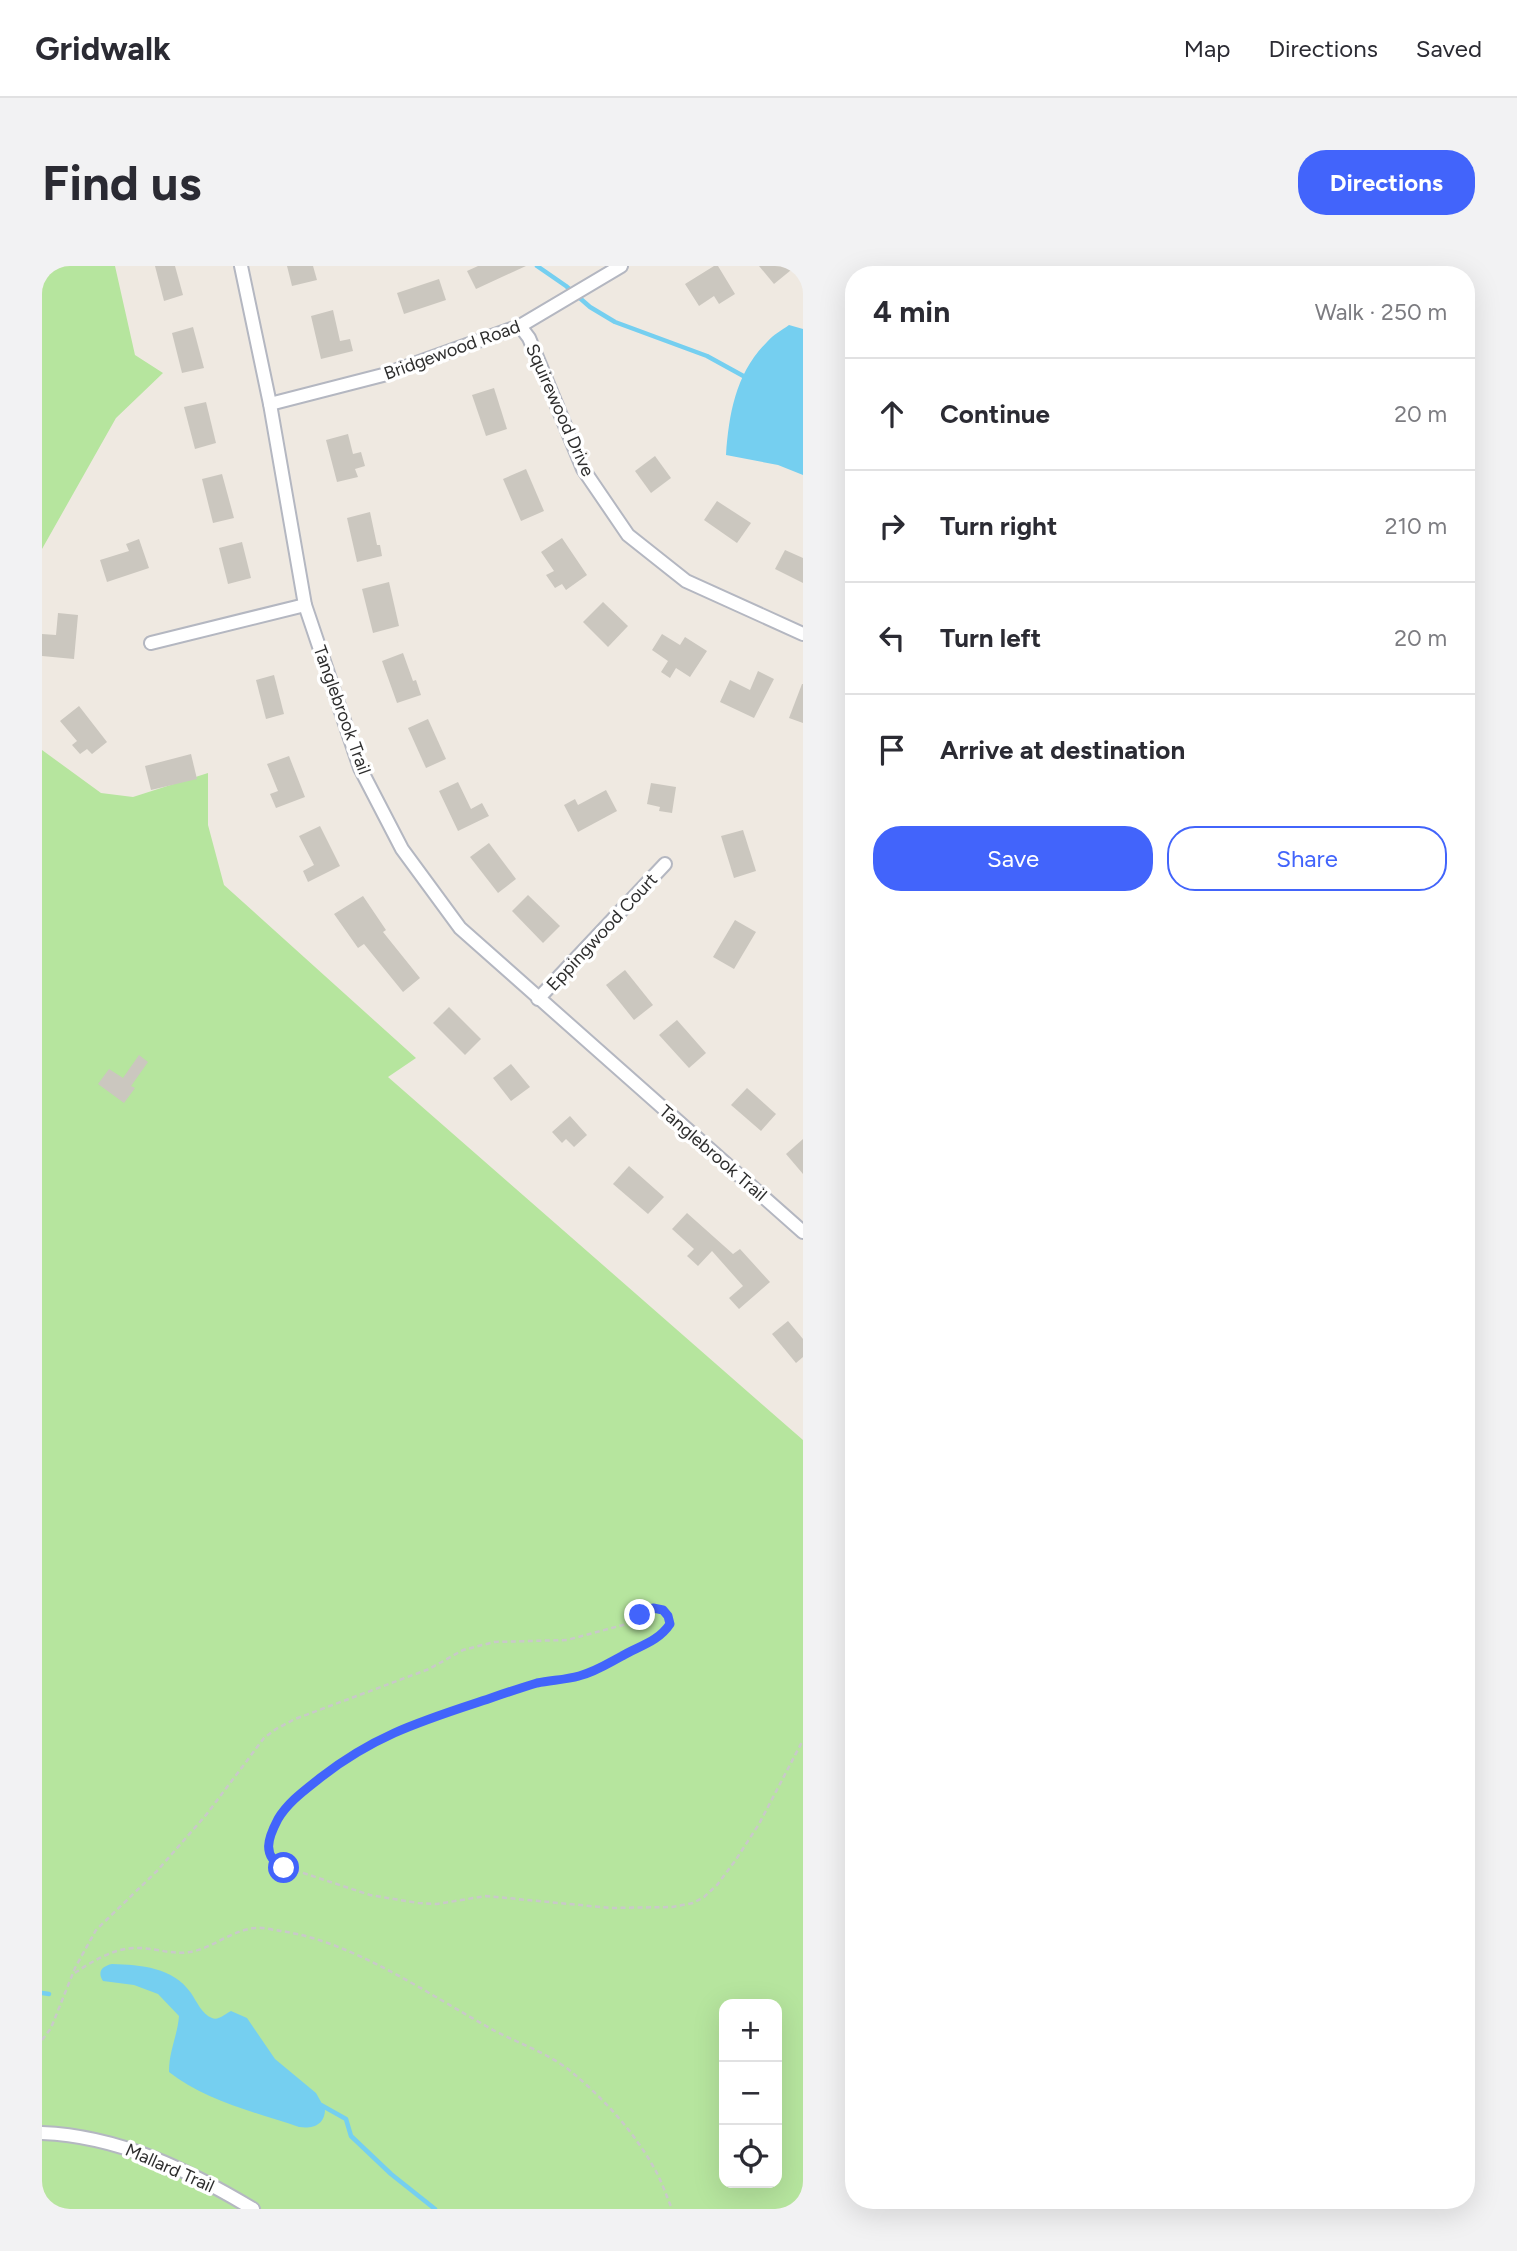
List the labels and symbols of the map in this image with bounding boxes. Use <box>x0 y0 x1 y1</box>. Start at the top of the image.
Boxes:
street label: Bridgewood Road <box>381 315 523 385</box>
street label: Squirewood Drive <box>521 340 599 480</box>
street label: Tanglebrook Trail <box>308 643 376 777</box>
street label: Eppingwood Court <box>542 868 662 995</box>
street label: Tanglebrook Trail <box>655 1100 771 1206</box>
route end <box>624 1599 655 1630</box>
route start <box>268 1852 299 1883</box>
street label: Mallard Trail <box>122 2139 218 2197</box>

